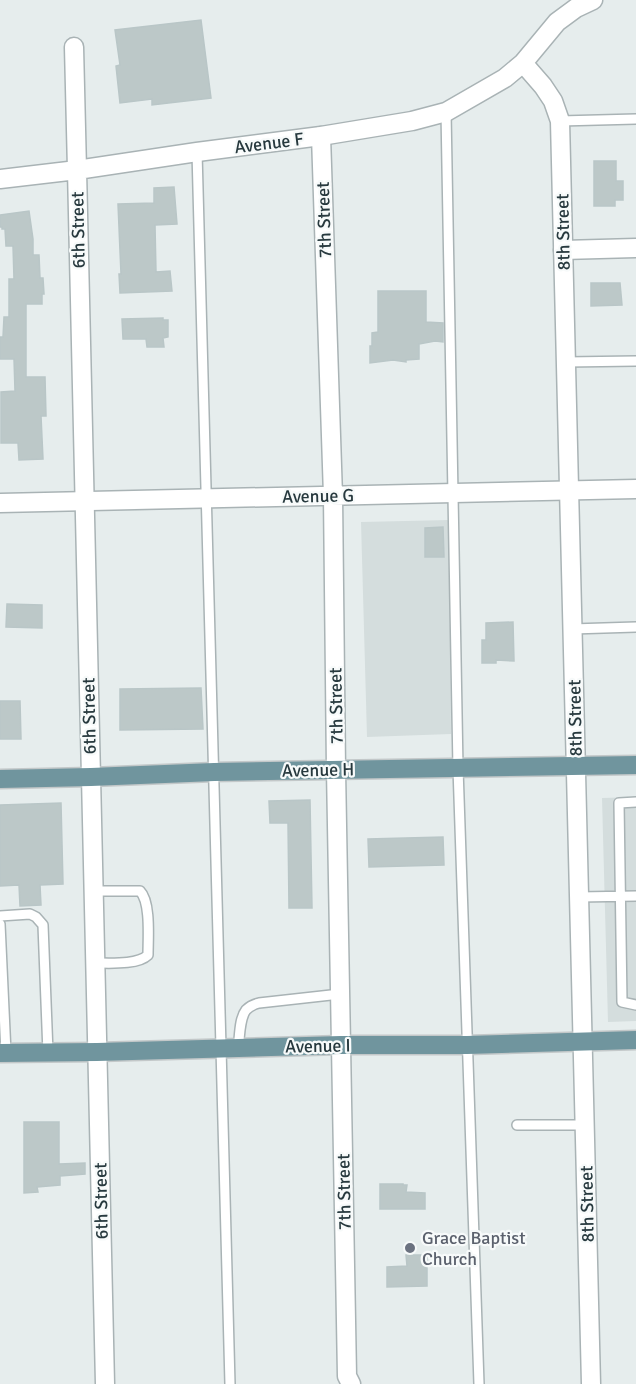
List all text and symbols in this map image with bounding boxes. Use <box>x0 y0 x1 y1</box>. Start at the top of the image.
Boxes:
street label: Avenue F <box>233 128 305 158</box>
street label: 7th Street <box>312 181 336 259</box>
street label: 6th Street <box>66 191 90 269</box>
street label: 8th Street <box>551 193 575 271</box>
street label: Avenue G <box>282 484 354 508</box>
street label: 7th Street <box>324 667 348 745</box>
street label: 6th Street <box>77 677 101 755</box>
street label: 8th Street <box>563 679 587 757</box>
street label: Avenue H <box>282 758 354 782</box>
street label: Avenue I <box>285 1034 351 1058</box>
street label: 7th Street <box>332 1153 356 1231</box>
street label: 6th Street <box>89 1162 113 1240</box>
street label: 8th Street <box>575 1165 599 1243</box>
place label: Grace Baptist Church <box>422 1227 526 1270</box>
marker: Grace Baptist Church <box>403 1241 417 1255</box>

